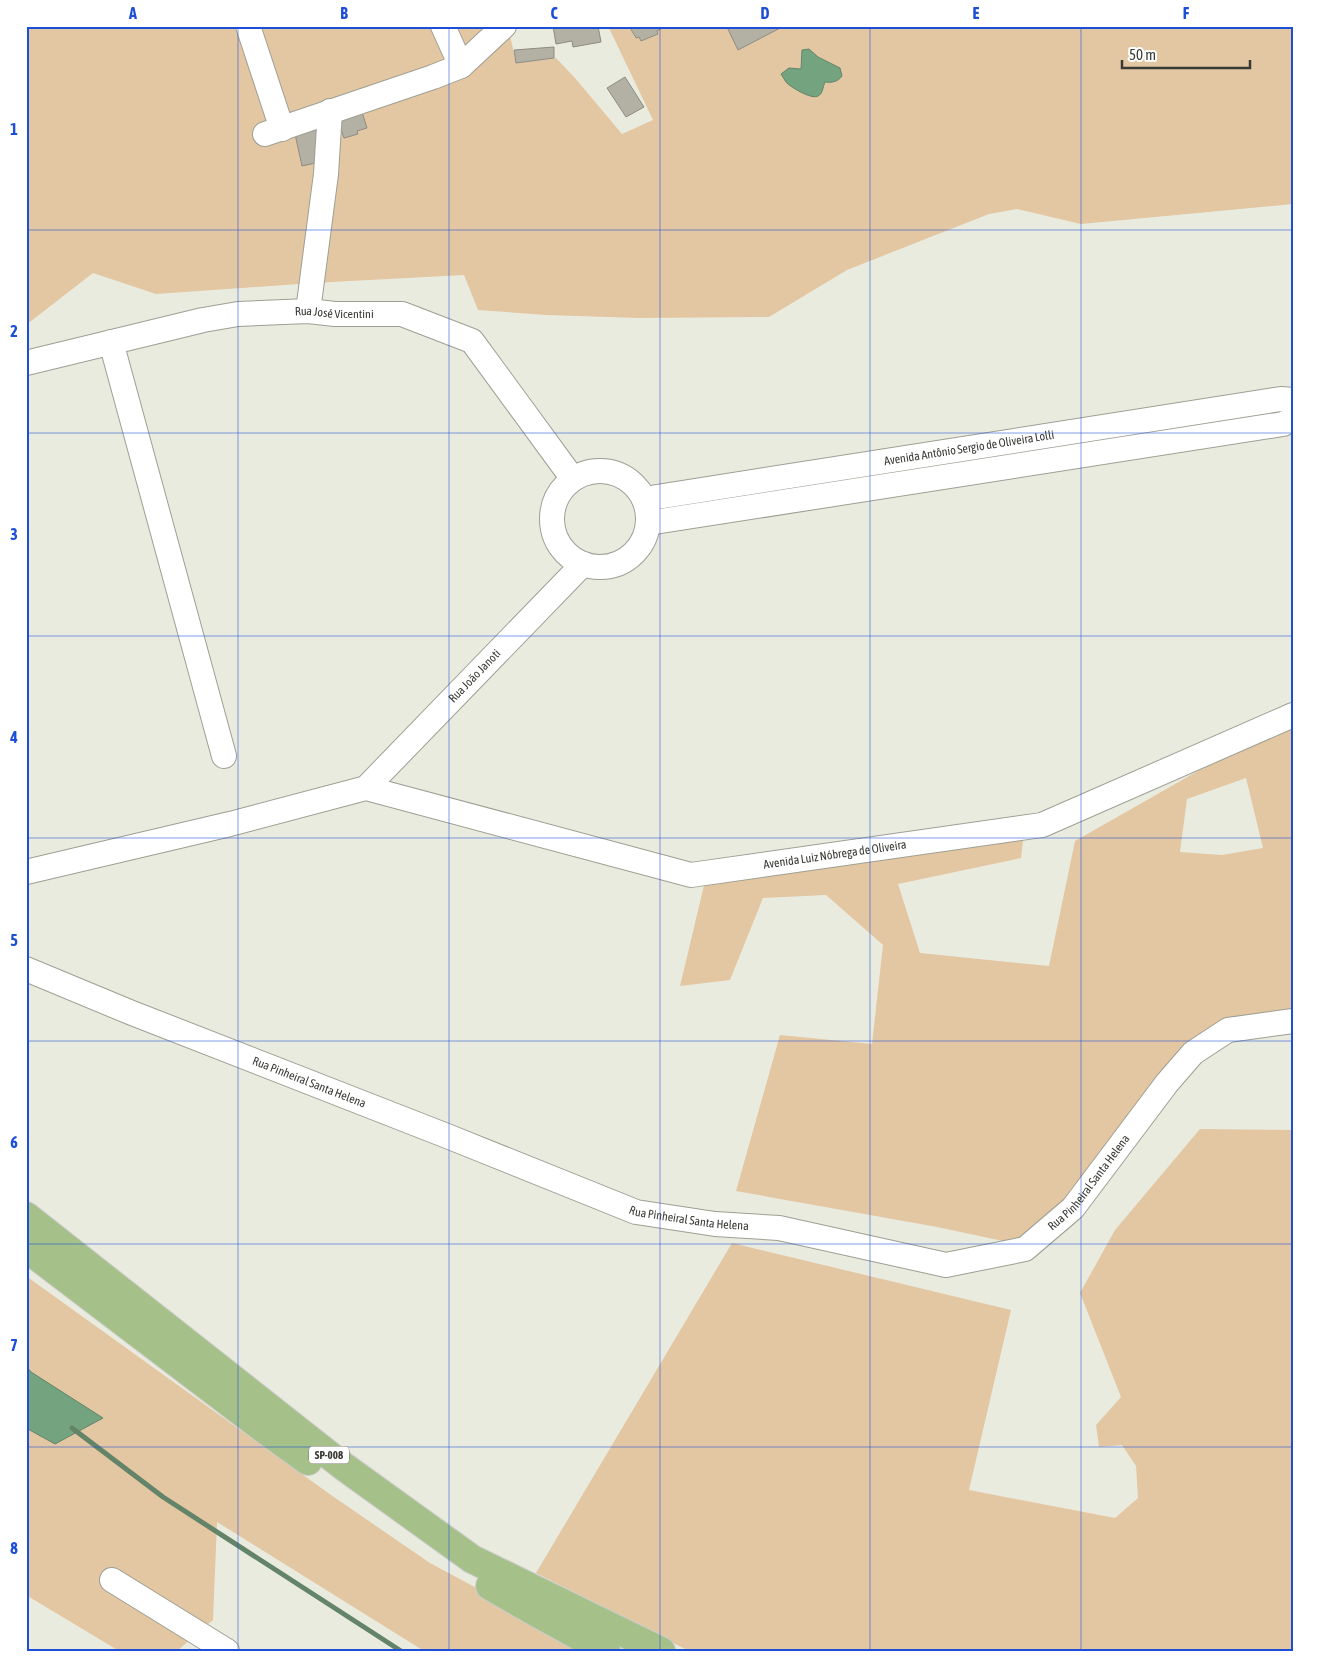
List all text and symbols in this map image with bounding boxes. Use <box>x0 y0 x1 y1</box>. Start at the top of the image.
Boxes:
text: A <box>128 4 137 22</box>
text: B <box>340 4 348 22</box>
text: C <box>550 4 558 22</box>
text: D <box>761 4 770 22</box>
text: E <box>973 4 980 22</box>
text: F <box>1183 4 1190 22</box>
scale bar <box>1122 38 1249 70</box>
text: 50 m <box>1129 46 1156 63</box>
text: 1 <box>10 120 18 138</box>
street label: Rua José Vicentini <box>294 304 374 321</box>
text: 2 <box>10 322 18 340</box>
street label: Avenida Antônio Sergio de Oliveira Lolli <box>883 428 1055 468</box>
text: 3 <box>10 525 18 543</box>
street label: Rua João Janoti <box>446 646 503 705</box>
text: 4 <box>9 728 18 746</box>
street label: Avenida Luiz Nóbrega de Oliveira <box>762 837 907 872</box>
text: 5 <box>10 931 18 949</box>
street label: Rua Pinheiral Santa Helena <box>250 1054 368 1111</box>
street label: Rua Pinheiral Santa Helena <box>1045 1132 1133 1233</box>
text: 6 <box>10 1133 18 1151</box>
street label: Rua Pinheiral Santa Helena <box>627 1203 749 1233</box>
text: 7 <box>10 1336 18 1354</box>
road number: SP-008 <box>309 1446 349 1464</box>
text: 8 <box>10 1539 18 1557</box>

